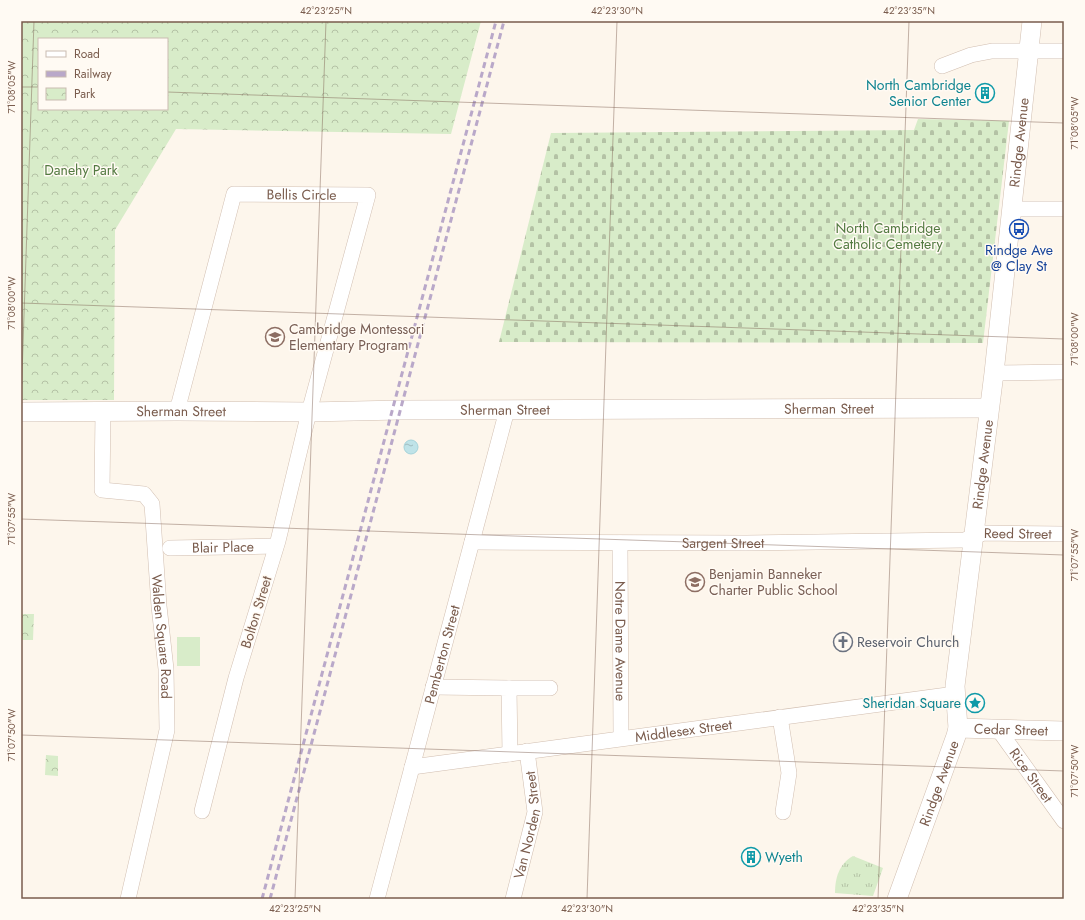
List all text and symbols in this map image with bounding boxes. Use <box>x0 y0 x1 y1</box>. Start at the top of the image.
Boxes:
text: 42°23'25"N <box>300 3 352 18</box>
text: 42°23'30"N <box>591 3 643 18</box>
text: 42°23'35"N <box>883 3 935 18</box>
legend <box>38 38 168 110</box>
text: Road <box>74 45 100 63</box>
text: 71°08'05"W <box>4 60 19 114</box>
text: Railway <box>74 65 112 83</box>
place label: North Cambridge Senior Center <box>866 75 971 111</box>
building icon: North Cambridge Senior Center <box>974 82 996 104</box>
text: Park <box>74 85 96 103</box>
text: 71°08'05"W <box>1067 96 1082 150</box>
street label: Rindge Avenue <box>1004 97 1034 188</box>
park label: Danehy Park <box>44 160 119 180</box>
street label: Bellis Circle <box>267 184 337 205</box>
park label: North Cambridge Catholic Cemetery <box>833 218 943 254</box>
bus stop icon: Rindge Ave @ Clay St <box>1008 218 1030 240</box>
place label: Rindge Ave @ Clay St <box>985 240 1053 276</box>
text: 71°08'00"W <box>4 276 19 330</box>
text: 71°08'00"W <box>1067 312 1082 366</box>
place label: Cambridge Montessori Elementary Program <box>289 319 424 355</box>
school or university icon: Cambridge Montessori Elementary Program <box>264 326 286 348</box>
street label: Sherman Street <box>784 398 875 419</box>
street label: Sherman Street <box>460 399 551 420</box>
street label: Sherman Street <box>136 401 227 421</box>
street label: Rindge Avenue <box>967 419 998 510</box>
text: 71°07'55"W <box>4 493 19 545</box>
street label: Reed Street <box>984 523 1053 544</box>
text: 71°07'55"W <box>1067 529 1082 581</box>
street label: Sargent Street <box>682 533 765 553</box>
street label: Blair Place <box>192 536 254 558</box>
place label: Benjamin Banneker Charter Public School <box>709 564 838 600</box>
school or university icon: Benjamin Banneker Charter Public School <box>684 571 706 593</box>
street label: Bolton Street <box>236 573 277 651</box>
street label: Walden Square Road <box>147 574 176 699</box>
street label: Notre Dame Avenue <box>610 581 631 701</box>
street label: Pemberton Street <box>419 602 465 706</box>
church icon: Reservoir Church <box>832 631 854 653</box>
place label: Reservoir Church <box>857 632 959 652</box>
place icon: Sheridan Square <box>964 692 986 714</box>
place label: Sheridan Square <box>863 693 961 713</box>
text: 71°07'50"W <box>4 708 19 761</box>
street label: Middlesex Street <box>634 714 734 747</box>
street label: Cedar Street <box>974 718 1049 741</box>
street label: Rindge Avenue <box>914 738 964 829</box>
street label: Rice Street <box>1005 744 1058 807</box>
text: 71°07'50"W <box>1067 744 1082 797</box>
street label: Van Norden Street <box>508 769 546 881</box>
building icon: Wyeth <box>740 846 762 868</box>
place label: Wyeth <box>765 847 803 867</box>
text: 42°23'25"N <box>269 901 321 916</box>
text: 42°23'30"N <box>561 901 613 916</box>
text: 42°23'35"N <box>852 901 904 916</box>

